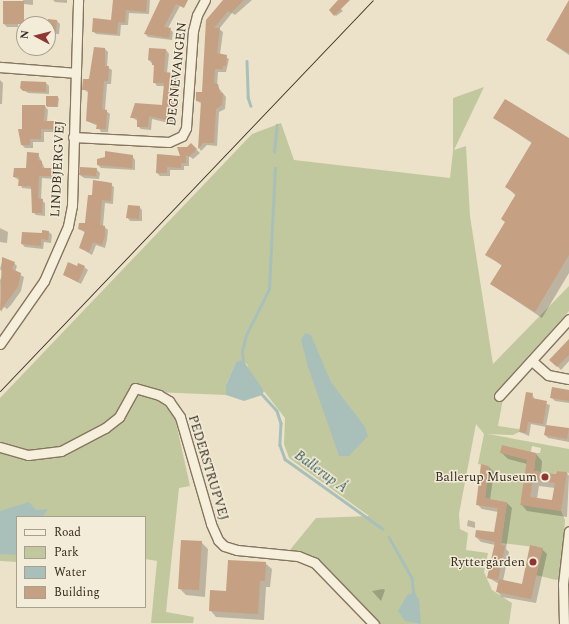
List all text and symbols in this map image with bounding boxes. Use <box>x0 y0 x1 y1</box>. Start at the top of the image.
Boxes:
north arrow <box>16 16 56 56</box>
street label: DEGNEVANGEN <box>164 21 190 127</box>
text: N <box>16 29 34 40</box>
street label: LINDBJERGVEJ <box>48 120 68 218</box>
street label: PEDERSTRUPVEJ <box>185 413 231 523</box>
water label: Ballerup Å <box>291 447 351 497</box>
place label: Ballerup Museum <box>435 469 537 485</box>
marker: Ballerup Museum <box>540 472 550 482</box>
legend <box>16 516 146 608</box>
text: Road <box>54 523 81 542</box>
text: Park <box>54 543 79 562</box>
place label: Ryttergården <box>450 554 525 570</box>
marker: Ryttergården <box>528 557 538 567</box>
text: Water <box>54 563 86 582</box>
text: Building <box>54 583 100 602</box>

